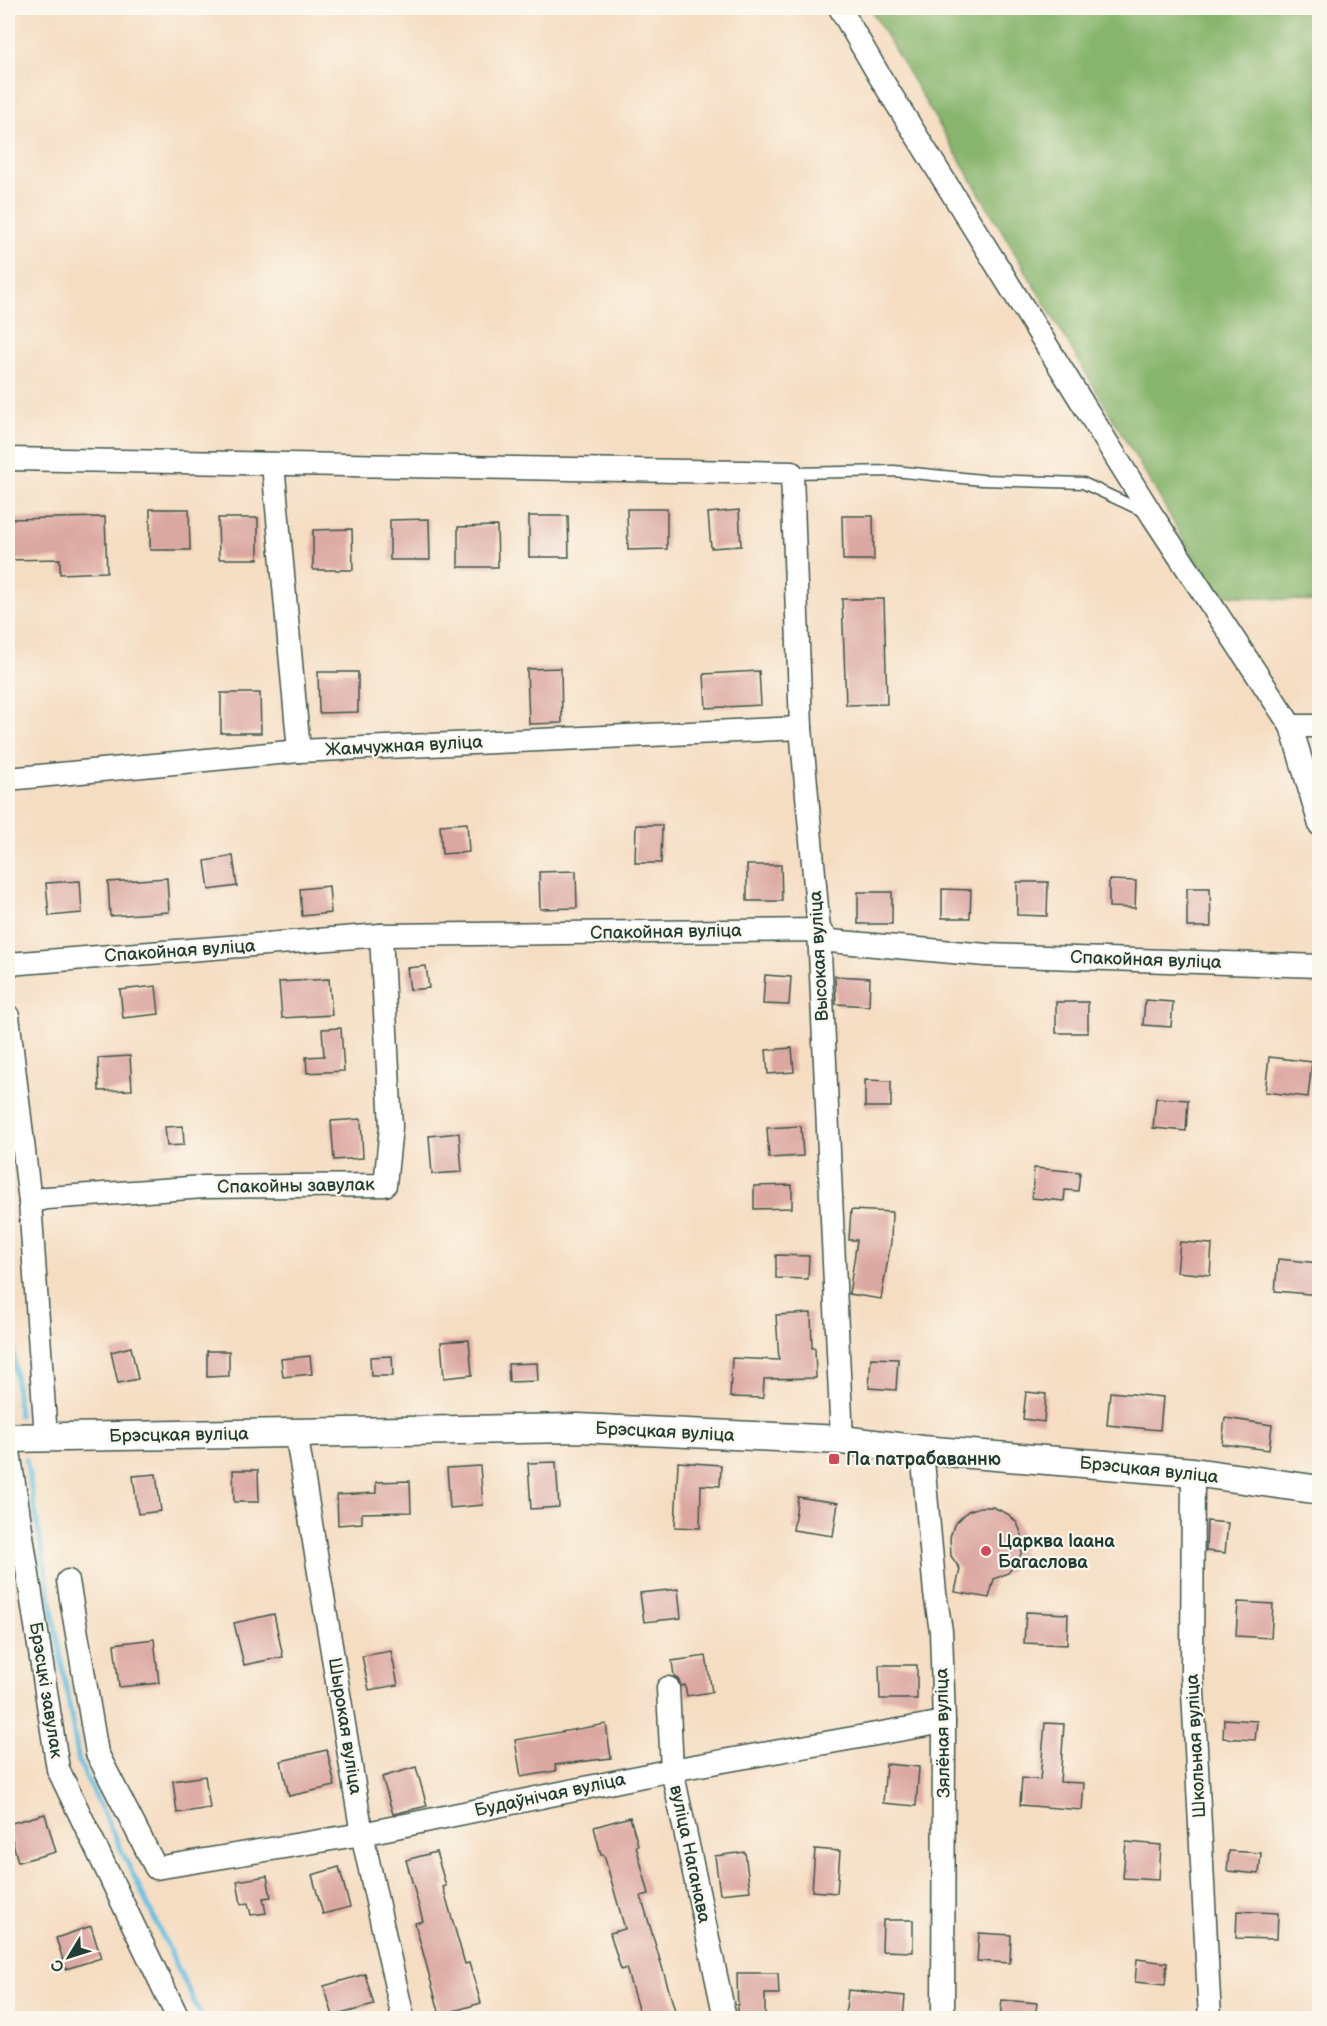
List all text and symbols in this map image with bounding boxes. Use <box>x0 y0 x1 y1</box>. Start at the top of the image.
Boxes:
street label: Жамчужная вуліца <box>325 731 484 761</box>
street label: Высокая вуліца <box>805 890 833 1022</box>
street label: Спакойная вуліца <box>590 920 742 944</box>
street label: Спакойная вуліца <box>104 935 257 967</box>
street label: Спакойная вуліца <box>1070 947 1222 973</box>
street label: Спакойны завулак <box>217 1174 375 1198</box>
street label: Брэсцкая вуліца <box>595 1418 736 1446</box>
street label: Брэсцкая вуліца <box>109 1423 249 1447</box>
place label: Па патрабаванню <box>846 1449 1001 1470</box>
marker: Па патрабаванню <box>827 1452 841 1466</box>
street label: Брэсцкая вуліца <box>1078 1452 1220 1488</box>
place label: Царква Іаана Багаслова <box>998 1531 1115 1573</box>
marker: Царква Іаана Багаслова <box>979 1544 993 1558</box>
street label: Брэсцкі завулак <box>25 1620 67 1760</box>
street label: Шырокая вуліца <box>324 1656 366 1796</box>
street label: Зялёная вуліца <box>931 1667 955 1798</box>
street label: Школьная вуліца <box>1182 1673 1210 1819</box>
street label: Будаўнічая вуліца <box>473 1769 628 1821</box>
street label: вуліца Наганава <box>665 1783 715 1925</box>
north arrow <box>39 1927 99 1987</box>
text: С <box>47 1955 69 1976</box>

